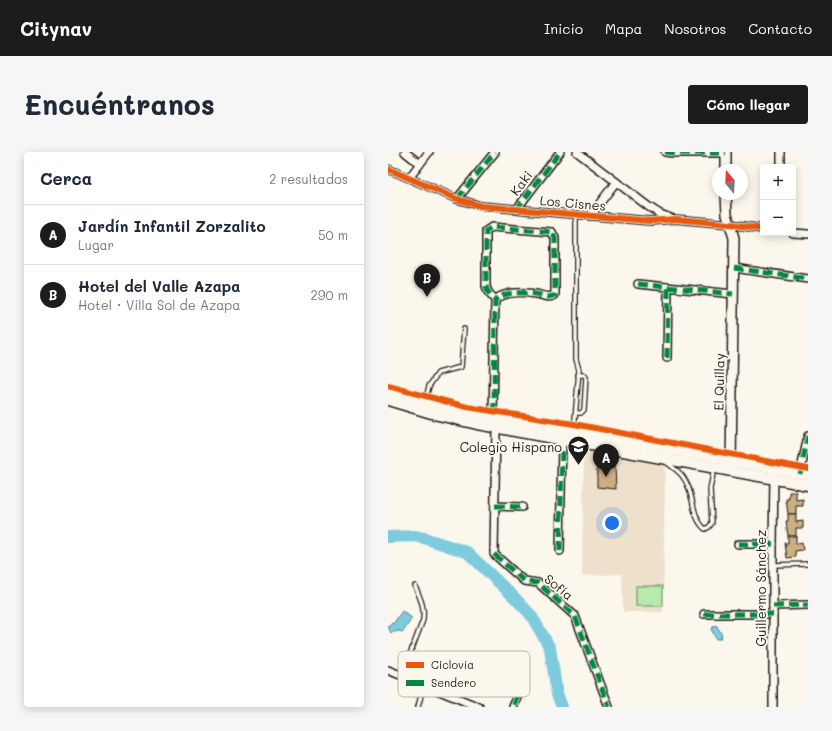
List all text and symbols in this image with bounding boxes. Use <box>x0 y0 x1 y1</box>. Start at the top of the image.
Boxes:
text: Citynav <box>20 16 92 41</box>
text: Inicio <box>544 19 583 38</box>
text: Mapa <box>605 19 642 38</box>
text: Nosotros <box>664 19 726 38</box>
text: Contacto <box>748 19 812 38</box>
button: Cómo llegar <box>688 85 808 124</box>
text: Encuéntranos <box>24 86 215 122</box>
north arrow <box>712 164 748 200</box>
map controls <box>760 164 796 236</box>
button: + <box>760 164 796 200</box>
text: Cerca <box>40 167 92 189</box>
street label: Kaki <box>506 167 535 199</box>
text: 2 resultados <box>269 170 348 187</box>
street label: Los Cisnes <box>539 191 607 214</box>
button: − <box>760 200 796 236</box>
text: Jardín Infantil Zorzalito <box>78 216 266 236</box>
text: A <box>48 226 58 243</box>
text: 50 m <box>318 226 348 243</box>
text: Lugar <box>78 236 114 253</box>
pin: B <box>414 264 440 297</box>
text: Hotel del Valle Azapa <box>78 276 241 296</box>
text: B <box>49 286 57 303</box>
text: 290 m <box>311 286 348 303</box>
text: Hotel · Villa Sol de Azapa <box>78 296 240 313</box>
street label: El Quillay <box>709 353 728 411</box>
school or university icon: Colegio Hispano <box>565 434 591 467</box>
place label: Colegio Hispano <box>460 438 562 455</box>
pin: A <box>593 444 619 477</box>
your location <box>602 513 622 533</box>
street label: Guillermo Sánchez <box>752 530 769 646</box>
street label: Sofía <box>541 570 577 603</box>
legend <box>398 651 530 697</box>
text: Ciclovía <box>431 657 474 672</box>
text: Sendero <box>431 675 476 690</box>

